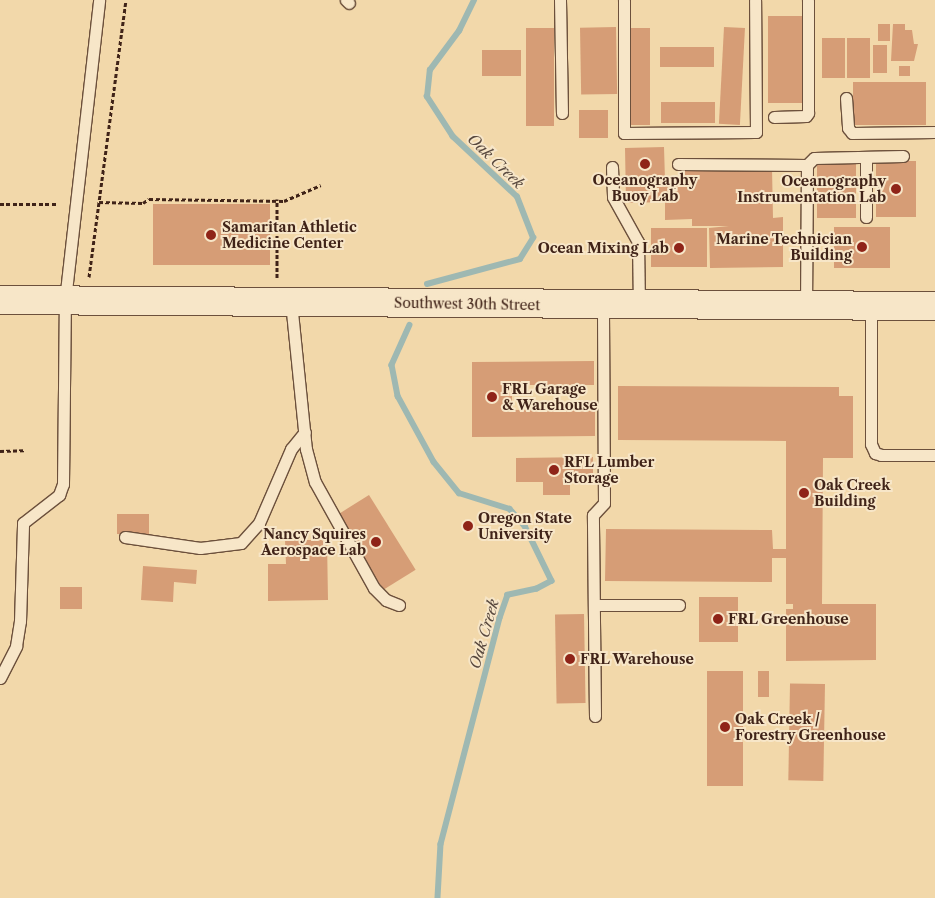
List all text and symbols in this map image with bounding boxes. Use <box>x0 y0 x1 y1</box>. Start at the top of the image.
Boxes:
water label: Oak Creek <box>464 130 528 192</box>
marker: Oceanography Buoy Lab <box>639 158 651 170</box>
place label: Oceanography Buoy Lab <box>593 172 697 204</box>
place label: Oceanography Instrumentation Lab <box>737 173 886 206</box>
marker: Oceanography Instrumentation Lab <box>890 183 902 195</box>
place label: Samaritan Athletic Medicine Center <box>222 219 357 252</box>
marker: Samaritan Athletic Medicine Center <box>204 228 218 242</box>
place label: Marine Technician Building <box>716 231 852 264</box>
place label: Ocean Mixing Lab <box>538 240 669 256</box>
marker: Marine Technician Building <box>856 241 868 253</box>
marker: Ocean Mixing Lab <box>673 242 685 254</box>
street label: Southwest 30th Street <box>394 294 540 314</box>
place label: FRL Garage & Warehouse <box>502 381 598 414</box>
marker: FRL Garage & Warehouse <box>486 391 498 403</box>
place label: RFL Lumber Storage <box>564 454 655 487</box>
marker: RFL Lumber Storage <box>548 464 560 476</box>
place label: Oak Creek Building <box>814 477 891 510</box>
marker: Oak Creek Building <box>798 487 810 499</box>
place label: Oregon State University <box>478 510 572 542</box>
marker: Oregon State University <box>462 520 474 532</box>
place label: Nancy Squires Aerospace Lab <box>261 526 366 558</box>
marker: Nancy Squires Aerospace Lab <box>370 536 382 548</box>
water label: Oak Creek <box>465 597 503 671</box>
place label: FRL Greenhouse <box>728 611 849 627</box>
marker: FRL Greenhouse <box>712 613 724 625</box>
place label: FRL Warehouse <box>580 651 695 667</box>
marker: FRL Warehouse <box>564 653 576 665</box>
place label: Oak Creek / Forestry Greenhouse <box>735 711 886 744</box>
marker: Oak Creek / Forestry Greenhouse <box>719 721 731 733</box>

